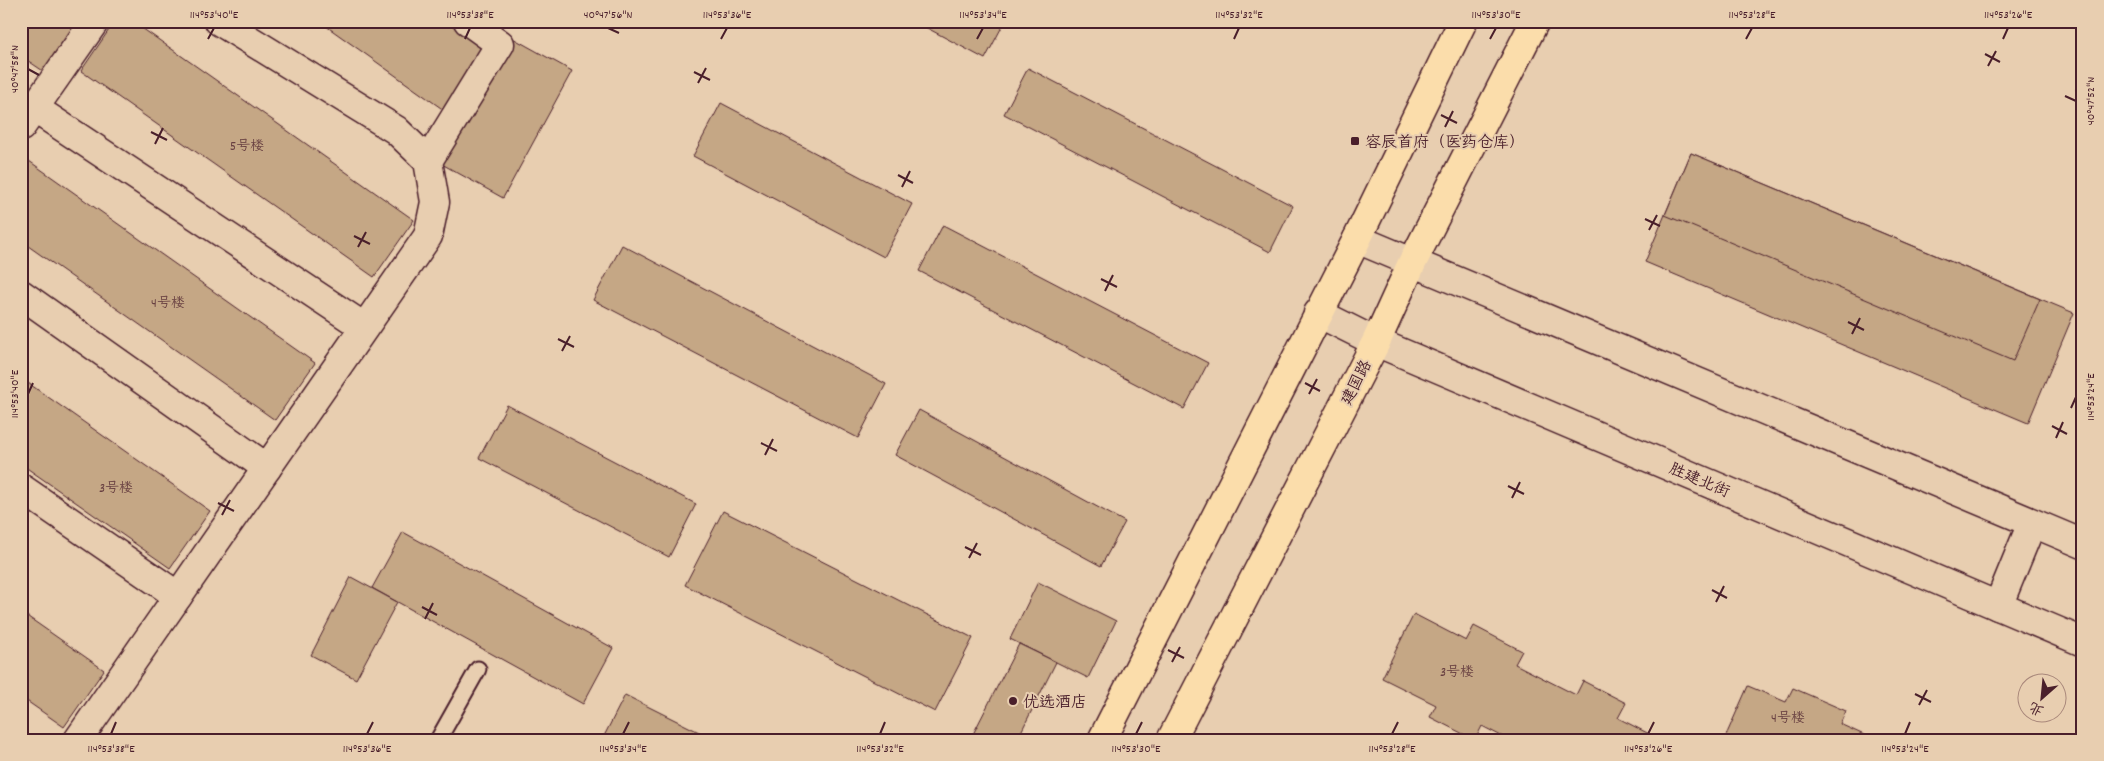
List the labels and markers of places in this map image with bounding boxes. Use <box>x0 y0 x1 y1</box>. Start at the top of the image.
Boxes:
place label: 容辰首府（医药仓库） <box>1365 132 1525 155</box>
marker: 容辰首府（医药仓库） <box>1349 135 1361 147</box>
place label: 优选酒店 <box>1023 692 1087 715</box>
marker: 优选酒店 <box>1007 695 1019 707</box>

